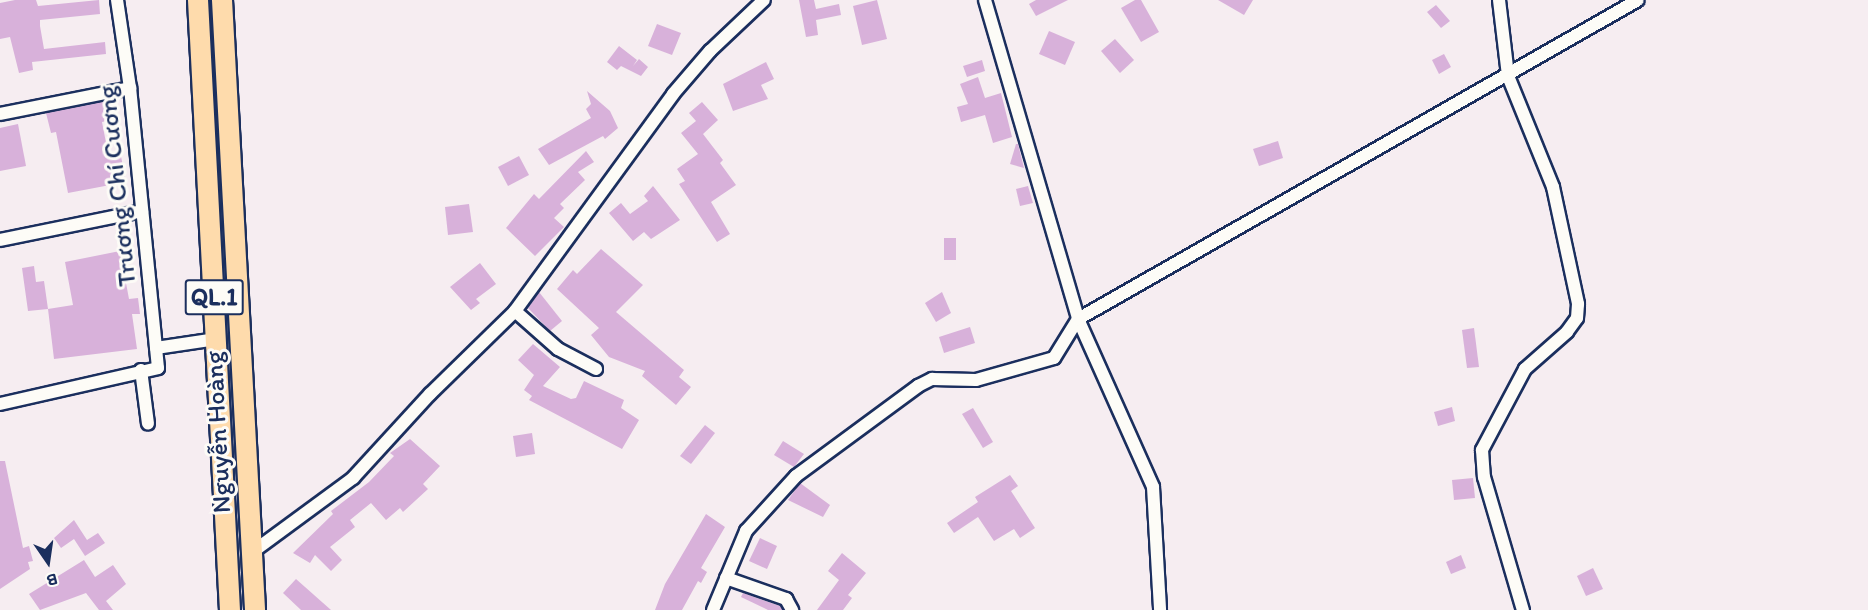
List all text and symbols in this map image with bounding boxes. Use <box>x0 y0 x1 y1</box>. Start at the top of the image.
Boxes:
street label: Trương Chí Cương <box>91 84 143 288</box>
road number: QL.1 <box>184 276 244 318</box>
street label: Nguyễn Hoàng <box>198 350 238 514</box>
north arrow <box>18 532 78 592</box>
text: B <box>45 570 59 590</box>

